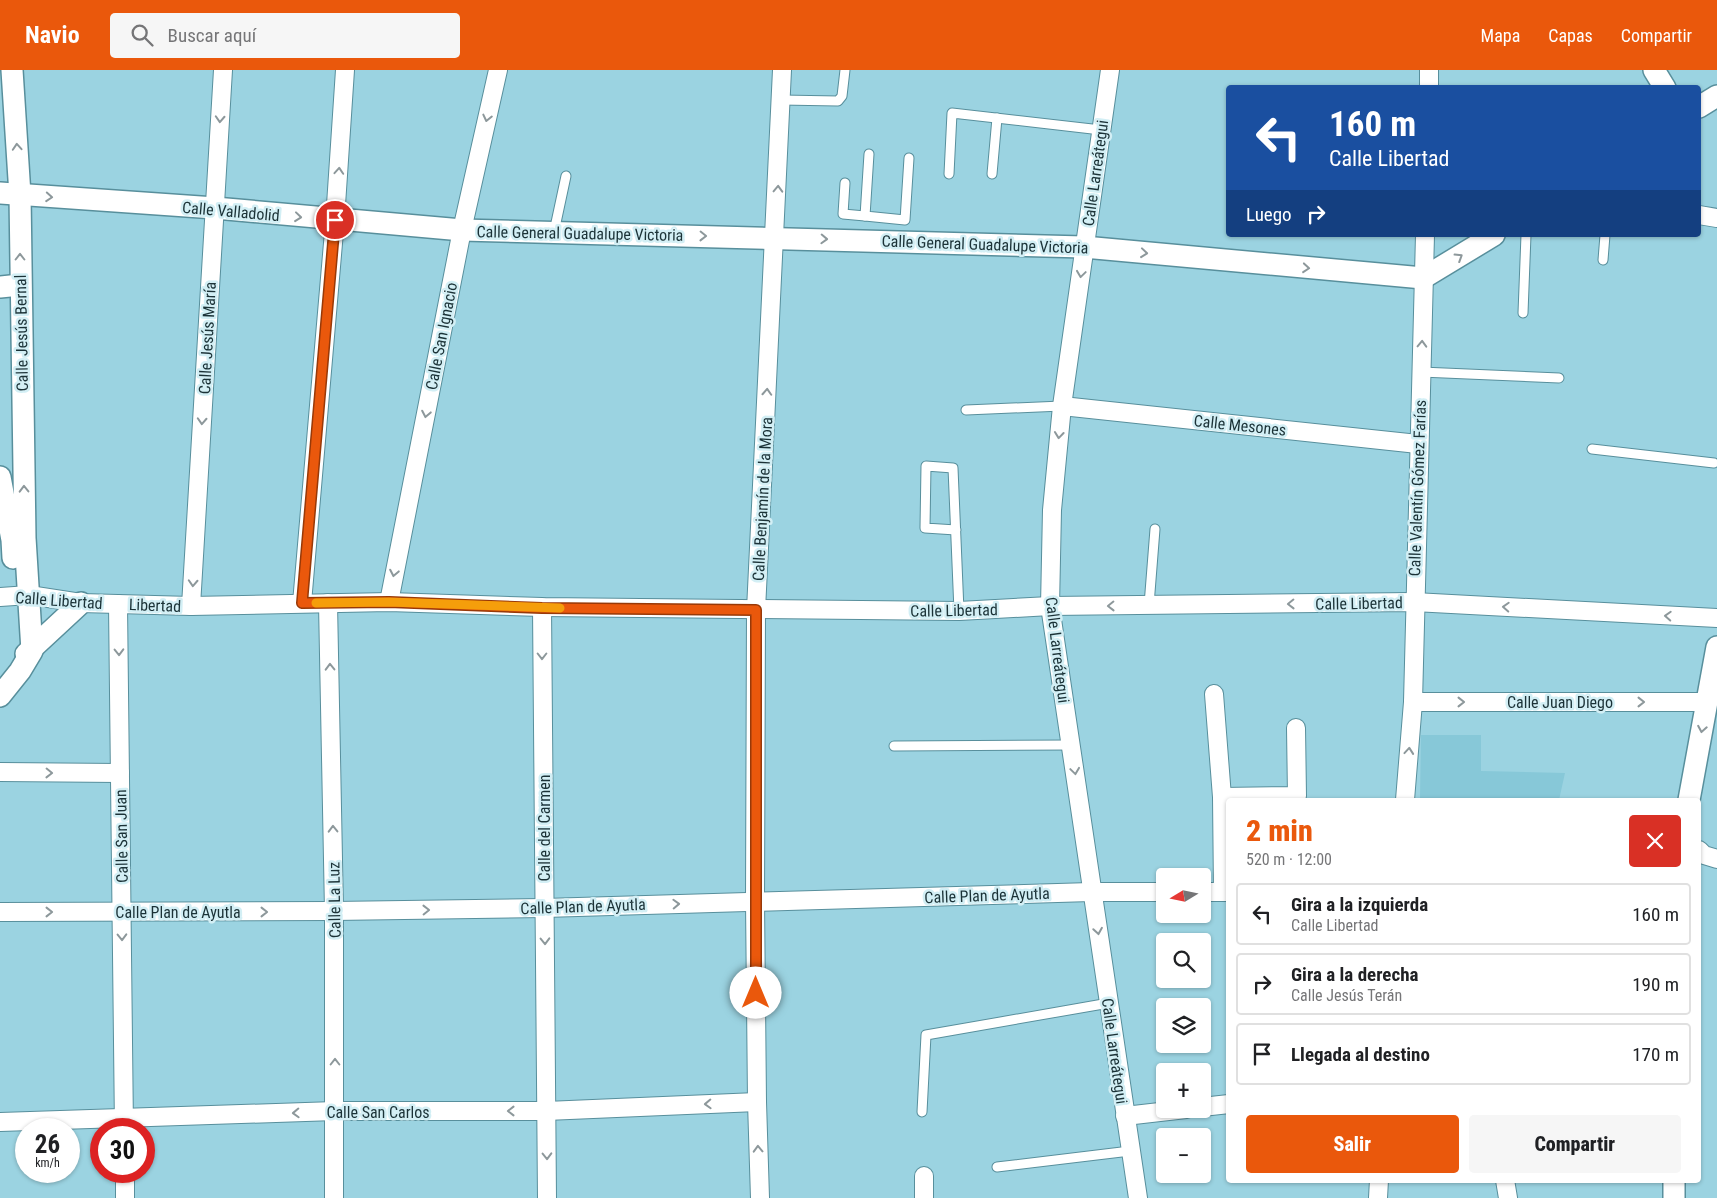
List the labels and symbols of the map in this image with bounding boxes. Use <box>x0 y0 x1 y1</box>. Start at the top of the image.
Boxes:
one-way arrow <box>482 113 493 122</box>
one-way arrow <box>214 115 225 123</box>
street label: Calle Larreátegui <box>1079 119 1112 227</box>
one-way arrow <box>11 142 22 150</box>
one-way arrow <box>333 167 344 175</box>
one-way arrow <box>772 185 783 193</box>
one-way arrow <box>45 192 53 203</box>
street label: Calle Valladolid <box>181 198 280 225</box>
pin <box>314 199 356 241</box>
one-way arrow <box>294 211 302 222</box>
street label: Calle General Guadalupe Victoria <box>476 222 684 245</box>
one-way arrow <box>700 231 707 241</box>
street label: Calle General Guadalupe Victoria <box>881 231 1089 258</box>
one-way arrow <box>821 234 829 245</box>
one-way arrow <box>1140 247 1148 258</box>
one-way arrow <box>15 253 25 260</box>
one-way arrow <box>1453 253 1462 263</box>
one-way arrow <box>1302 262 1310 273</box>
one-way arrow <box>1076 270 1086 278</box>
street label: Calle Jesús Bernal <box>11 274 32 391</box>
street label: Calle Jesús María <box>195 281 220 395</box>
street label: Calle San Ignacio <box>422 281 461 391</box>
one-way arrow <box>1416 340 1427 348</box>
one-way arrow <box>762 388 773 396</box>
street label: Calle Valentín Gómez Farías <box>1405 399 1430 577</box>
one-way arrow <box>421 409 431 418</box>
street label: Calle Mesones <box>1193 411 1287 440</box>
one-way arrow <box>197 417 208 425</box>
street label: Calle Benjamín de la Mora <box>749 417 776 582</box>
one-way arrow <box>1054 432 1065 440</box>
one-way arrow <box>19 485 29 493</box>
one-way arrow <box>390 569 400 578</box>
one-way arrow <box>187 579 198 587</box>
street label: Calle Libertad <box>15 588 103 613</box>
street label: Calle Libertad <box>1315 593 1403 614</box>
street label: Libertad <box>129 595 181 616</box>
street label: Calle Larreátegui <box>1042 596 1073 704</box>
one-way arrow <box>1287 598 1295 609</box>
street label: Calle Libertad <box>910 600 998 621</box>
one-way arrow <box>1107 600 1115 611</box>
one-way arrow <box>1502 602 1510 613</box>
one-way arrow <box>1664 610 1672 621</box>
one-way arrow <box>114 649 124 657</box>
one-way arrow <box>537 652 547 660</box>
one-way arrow <box>324 663 335 671</box>
street label: Calle Juan Diego <box>1507 693 1613 712</box>
one-way arrow <box>1458 697 1466 707</box>
one-way arrow <box>1638 697 1646 707</box>
one-way arrow <box>1697 725 1707 733</box>
one-way arrow <box>1403 747 1414 755</box>
one-way arrow <box>1069 767 1080 775</box>
one-way arrow <box>45 768 53 778</box>
street label: Calle del Carmen <box>535 775 554 881</box>
street label: Calle San Juan <box>111 789 132 883</box>
one-way arrow <box>327 825 338 833</box>
street label: Calle La Luz <box>324 862 345 938</box>
north arrow <box>1156 868 1211 922</box>
street label: Calle Plan de Ayutla <box>924 884 1050 907</box>
street label: Calle Plan de Ayutla <box>520 895 646 918</box>
one-way arrow <box>672 898 680 909</box>
street label: Calle Plan de Ayutla <box>115 903 241 922</box>
one-way arrow <box>422 905 430 915</box>
one-way arrow <box>45 907 53 917</box>
one-way arrow <box>260 907 268 917</box>
one-way arrow <box>1092 927 1102 936</box>
one-way arrow <box>117 934 127 942</box>
one-way arrow <box>540 938 550 945</box>
position arrow <box>729 966 781 1018</box>
street label: Calle Larreátegui <box>1098 997 1131 1105</box>
one-way arrow <box>330 1058 340 1066</box>
one-way arrow <box>704 1099 712 1110</box>
street label: Calle San Carlos <box>326 1103 430 1122</box>
one-way arrow <box>506 1106 514 1116</box>
one-way arrow <box>291 1108 299 1118</box>
speed limit sign: 30 <box>90 1118 155 1183</box>
one-way arrow <box>753 1145 764 1153</box>
one-way arrow <box>542 1152 552 1160</box>

